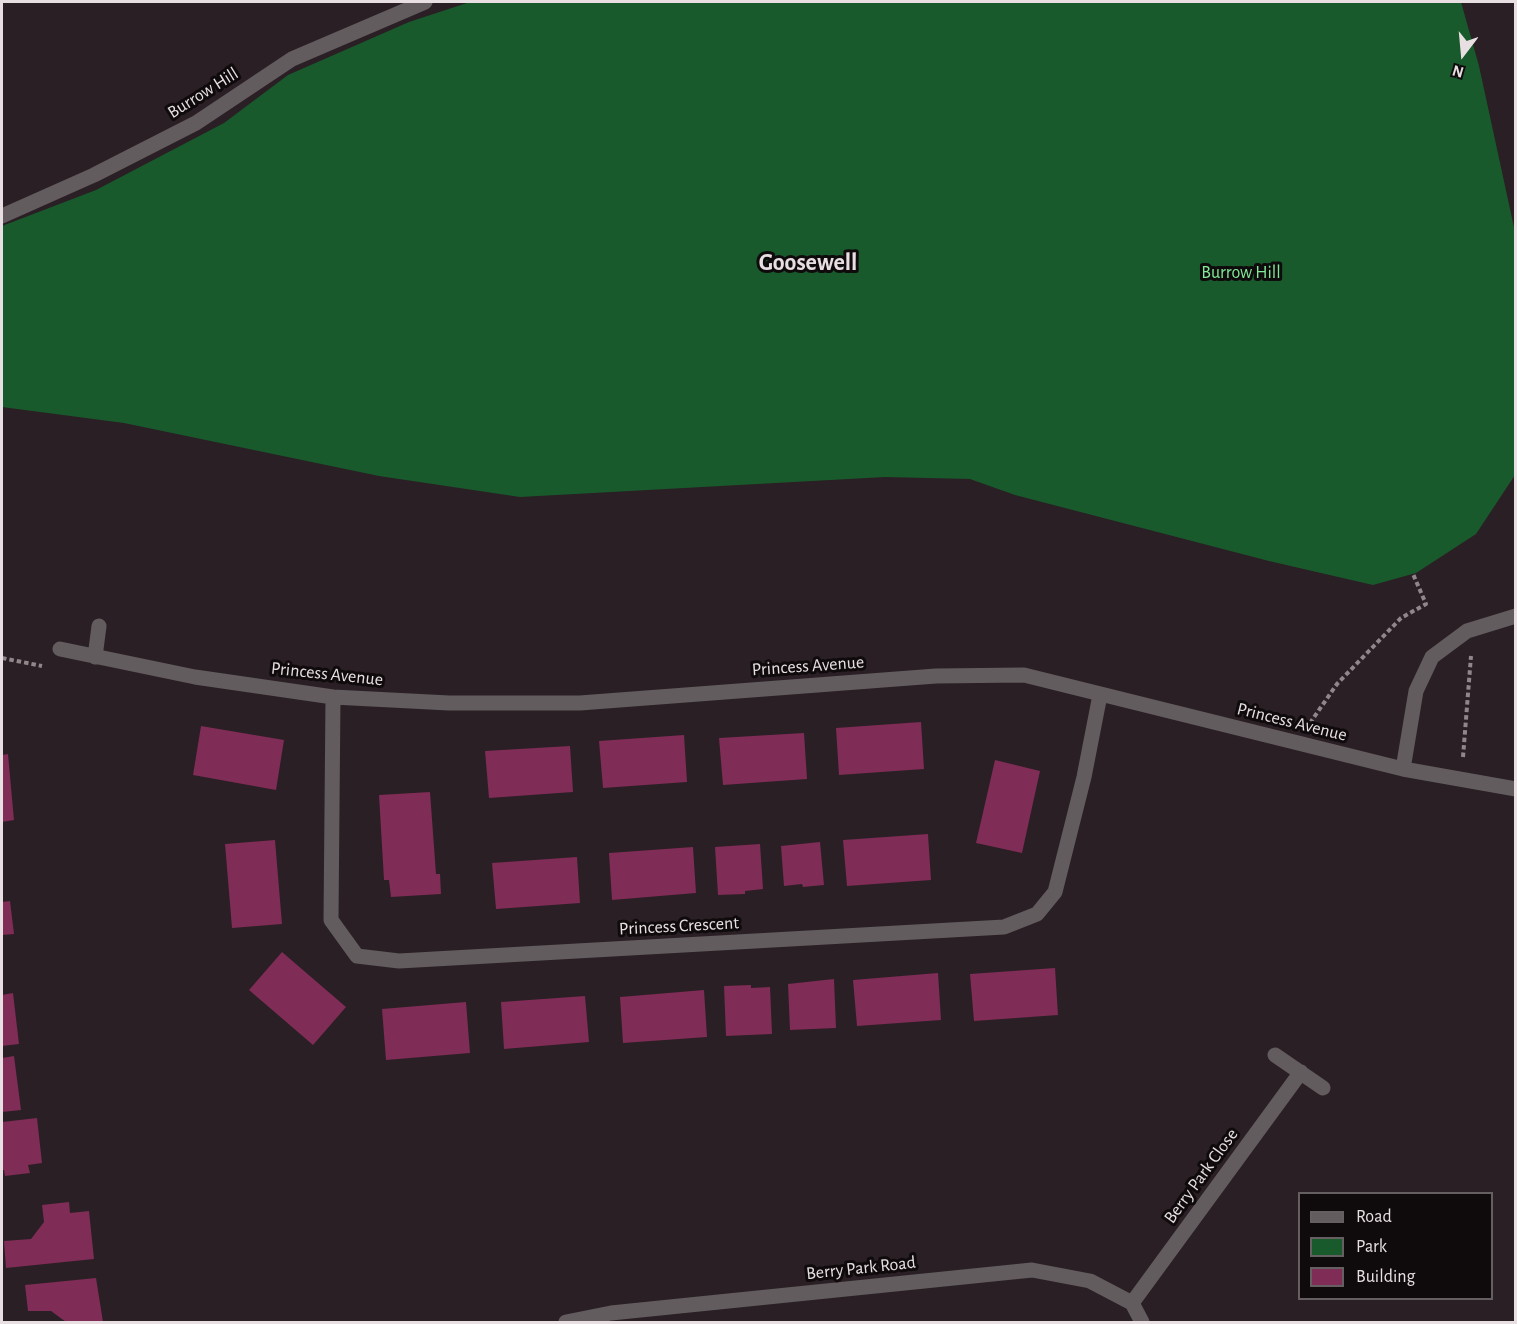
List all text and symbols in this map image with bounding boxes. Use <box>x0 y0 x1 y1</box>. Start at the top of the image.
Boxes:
north arrow <box>1433 24 1493 84</box>
text: N <box>1450 62 1466 81</box>
street label: Burrow Hill <box>164 63 242 123</box>
district label: Goosewell <box>759 249 857 277</box>
park label: Burrow Hill <box>1201 262 1281 284</box>
street label: Princess Avenue <box>751 651 865 681</box>
street label: Princess Avenue <box>270 657 384 691</box>
street label: Princess Avenue <box>1235 698 1349 746</box>
street label: Princess Crescent <box>618 912 740 940</box>
street label: Berry Park Close <box>1159 1124 1243 1228</box>
legend <box>1298 1192 1493 1300</box>
text: Road <box>1356 1208 1392 1226</box>
text: Park <box>1356 1238 1387 1256</box>
street label: Berry Park Road <box>805 1252 917 1284</box>
text: Building <box>1356 1268 1415 1286</box>

